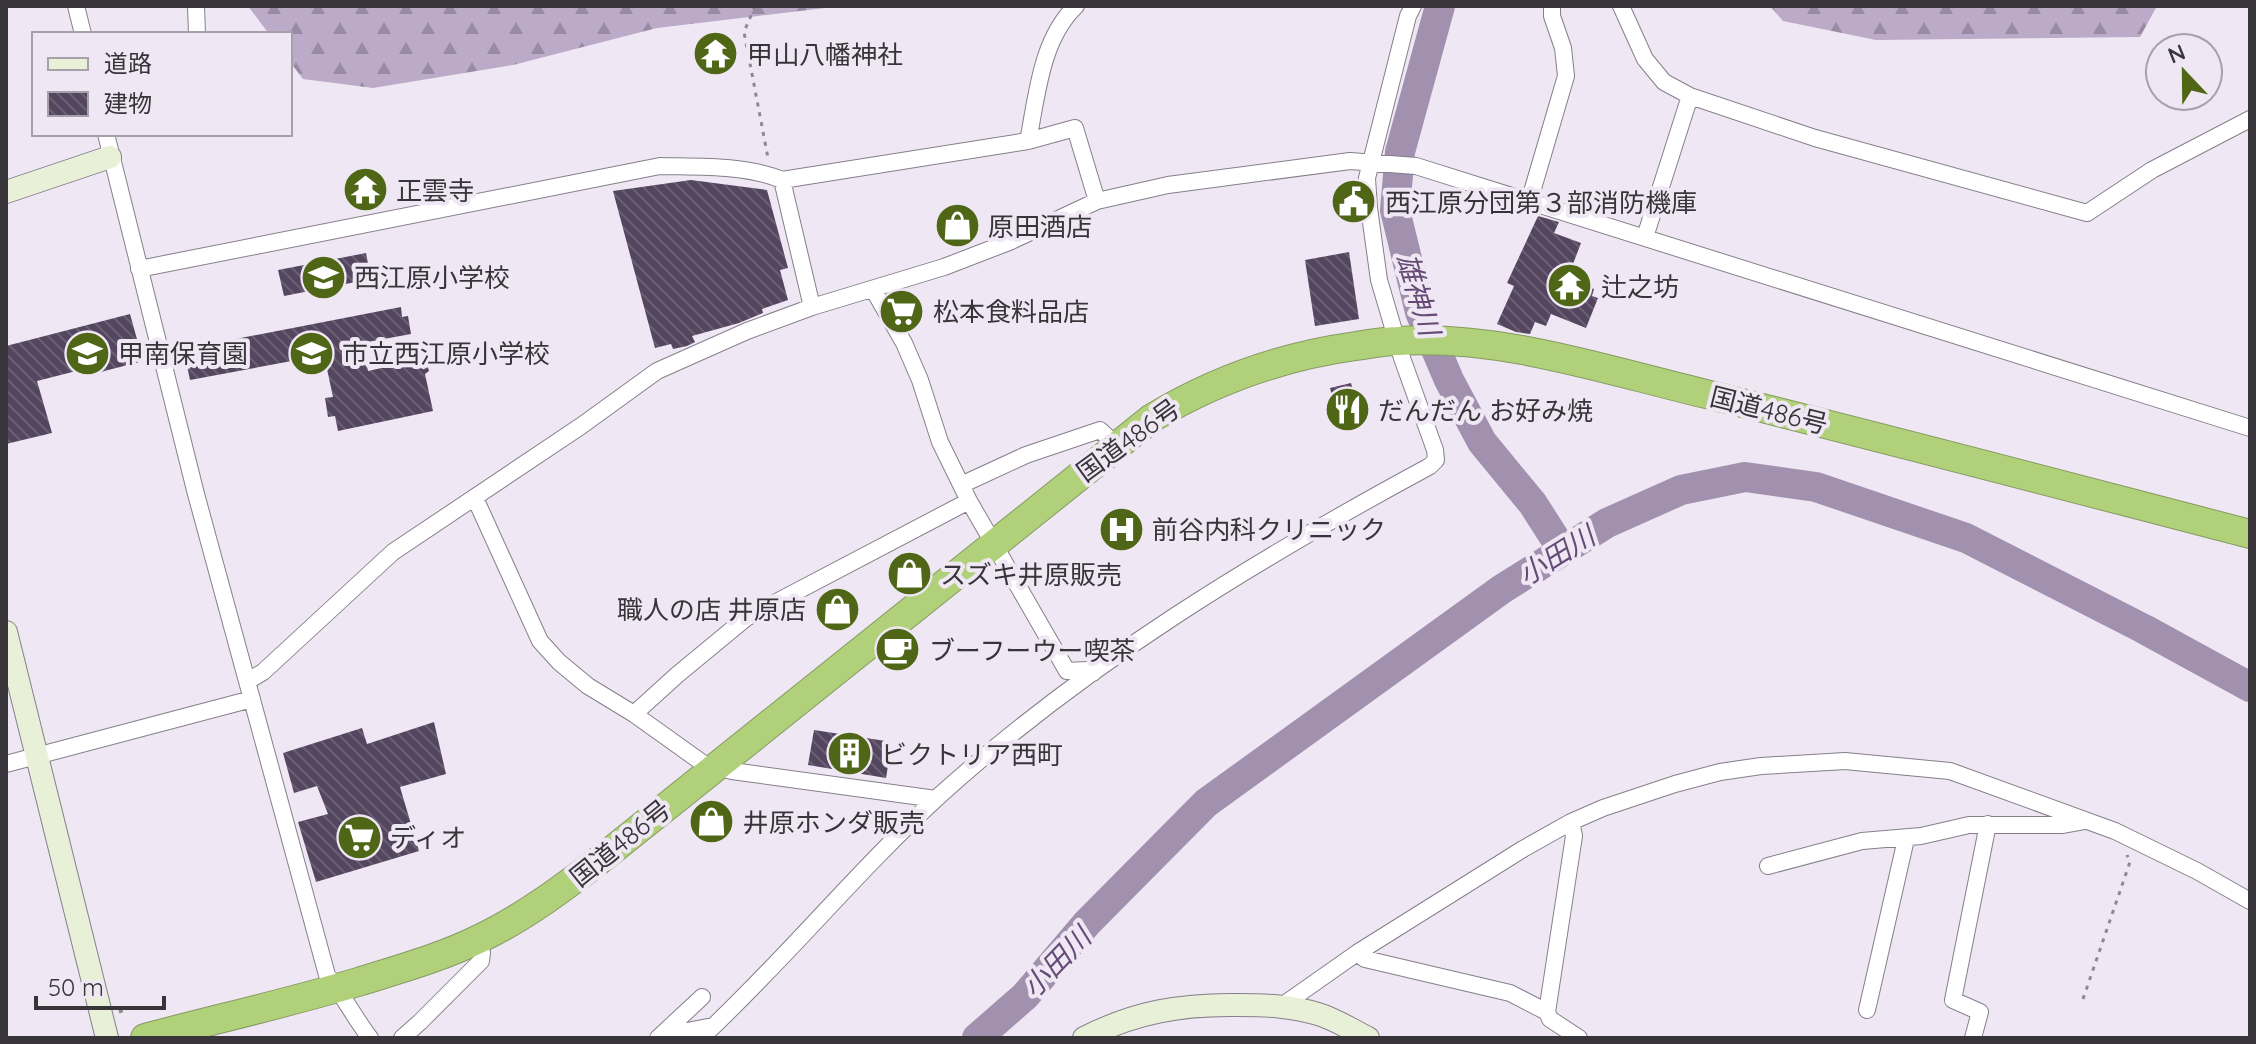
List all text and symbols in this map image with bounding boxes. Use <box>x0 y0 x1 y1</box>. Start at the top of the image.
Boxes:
temple icon: 甲山八幡神社 <box>692 30 740 78</box>
legend <box>32 32 292 136</box>
north arrow <box>2144 32 2224 112</box>
text: N <box>2164 37 2189 69</box>
place label: 甲山八幡神社 <box>747 38 903 71</box>
text: 道路 <box>104 48 152 78</box>
text: 建物 <box>104 88 152 118</box>
temple icon: 正雲寺 <box>341 166 389 214</box>
place label: 正雲寺 <box>396 174 474 207</box>
public building icon: 西江原分団第３部消防機庫 <box>1330 178 1378 226</box>
place label: 西江原分団第３部消防機庫 <box>1385 186 1697 219</box>
shop icon: 原田酒店 <box>933 202 981 250</box>
place label: 原田酒店 <box>988 210 1092 243</box>
water label: 雄神川 <box>1390 249 1449 342</box>
school or university icon: 西江原小学校 <box>299 253 347 301</box>
place label: 西江原小学校 <box>354 261 510 294</box>
temple icon: 辻之坊 <box>1546 262 1594 310</box>
place label: 辻之坊 <box>1601 270 1679 303</box>
supermarket icon: 松本食料品店 <box>878 287 926 335</box>
place label: 松本食料品店 <box>933 295 1089 328</box>
school or university icon: 甲南保育園 <box>63 329 111 377</box>
school or university icon: 市立西江原小学校 <box>287 329 335 377</box>
place label: 甲南保育園 <box>118 337 248 370</box>
place label: 市立西江原小学校 <box>342 337 550 370</box>
street label: 国道486号 <box>1707 380 1831 440</box>
restaurant icon: だんだん お好み焼 <box>1323 386 1371 434</box>
street label: 国道486号 <box>1070 391 1186 489</box>
place label: だんだん お好み焼 <box>1378 394 1593 427</box>
hospital icon: 前谷内科クリニック <box>1097 505 1145 553</box>
place label: 前谷内科クリニック <box>1152 513 1386 546</box>
water label: 小田川 <box>1511 516 1603 592</box>
shop icon: スズキ井原販売 <box>885 550 933 598</box>
place label: スズキ井原販売 <box>940 558 1122 591</box>
shop icon: 職人の店 井原店 <box>813 585 861 633</box>
place label: 職人の店 井原店 <box>617 593 806 626</box>
cafe icon: ブーフーウー喫茶 <box>874 626 922 674</box>
place label: ブーフーウー喫茶 <box>929 634 1135 667</box>
building icon: ビクトリア西町 <box>826 730 874 778</box>
place label: ビクトリア西町 <box>881 738 1063 771</box>
street label: 国道486号 <box>563 793 677 893</box>
shop icon: 井原ホンダ販売 <box>688 798 736 846</box>
place label: 井原ホンダ販売 <box>743 806 925 839</box>
supermarket icon: ディオ <box>335 813 383 861</box>
place label: ディオ <box>390 821 466 854</box>
water label: 小田川 <box>1014 917 1100 1004</box>
scale bar <box>36 960 164 1010</box>
text: 50 m <box>48 972 104 1002</box>

